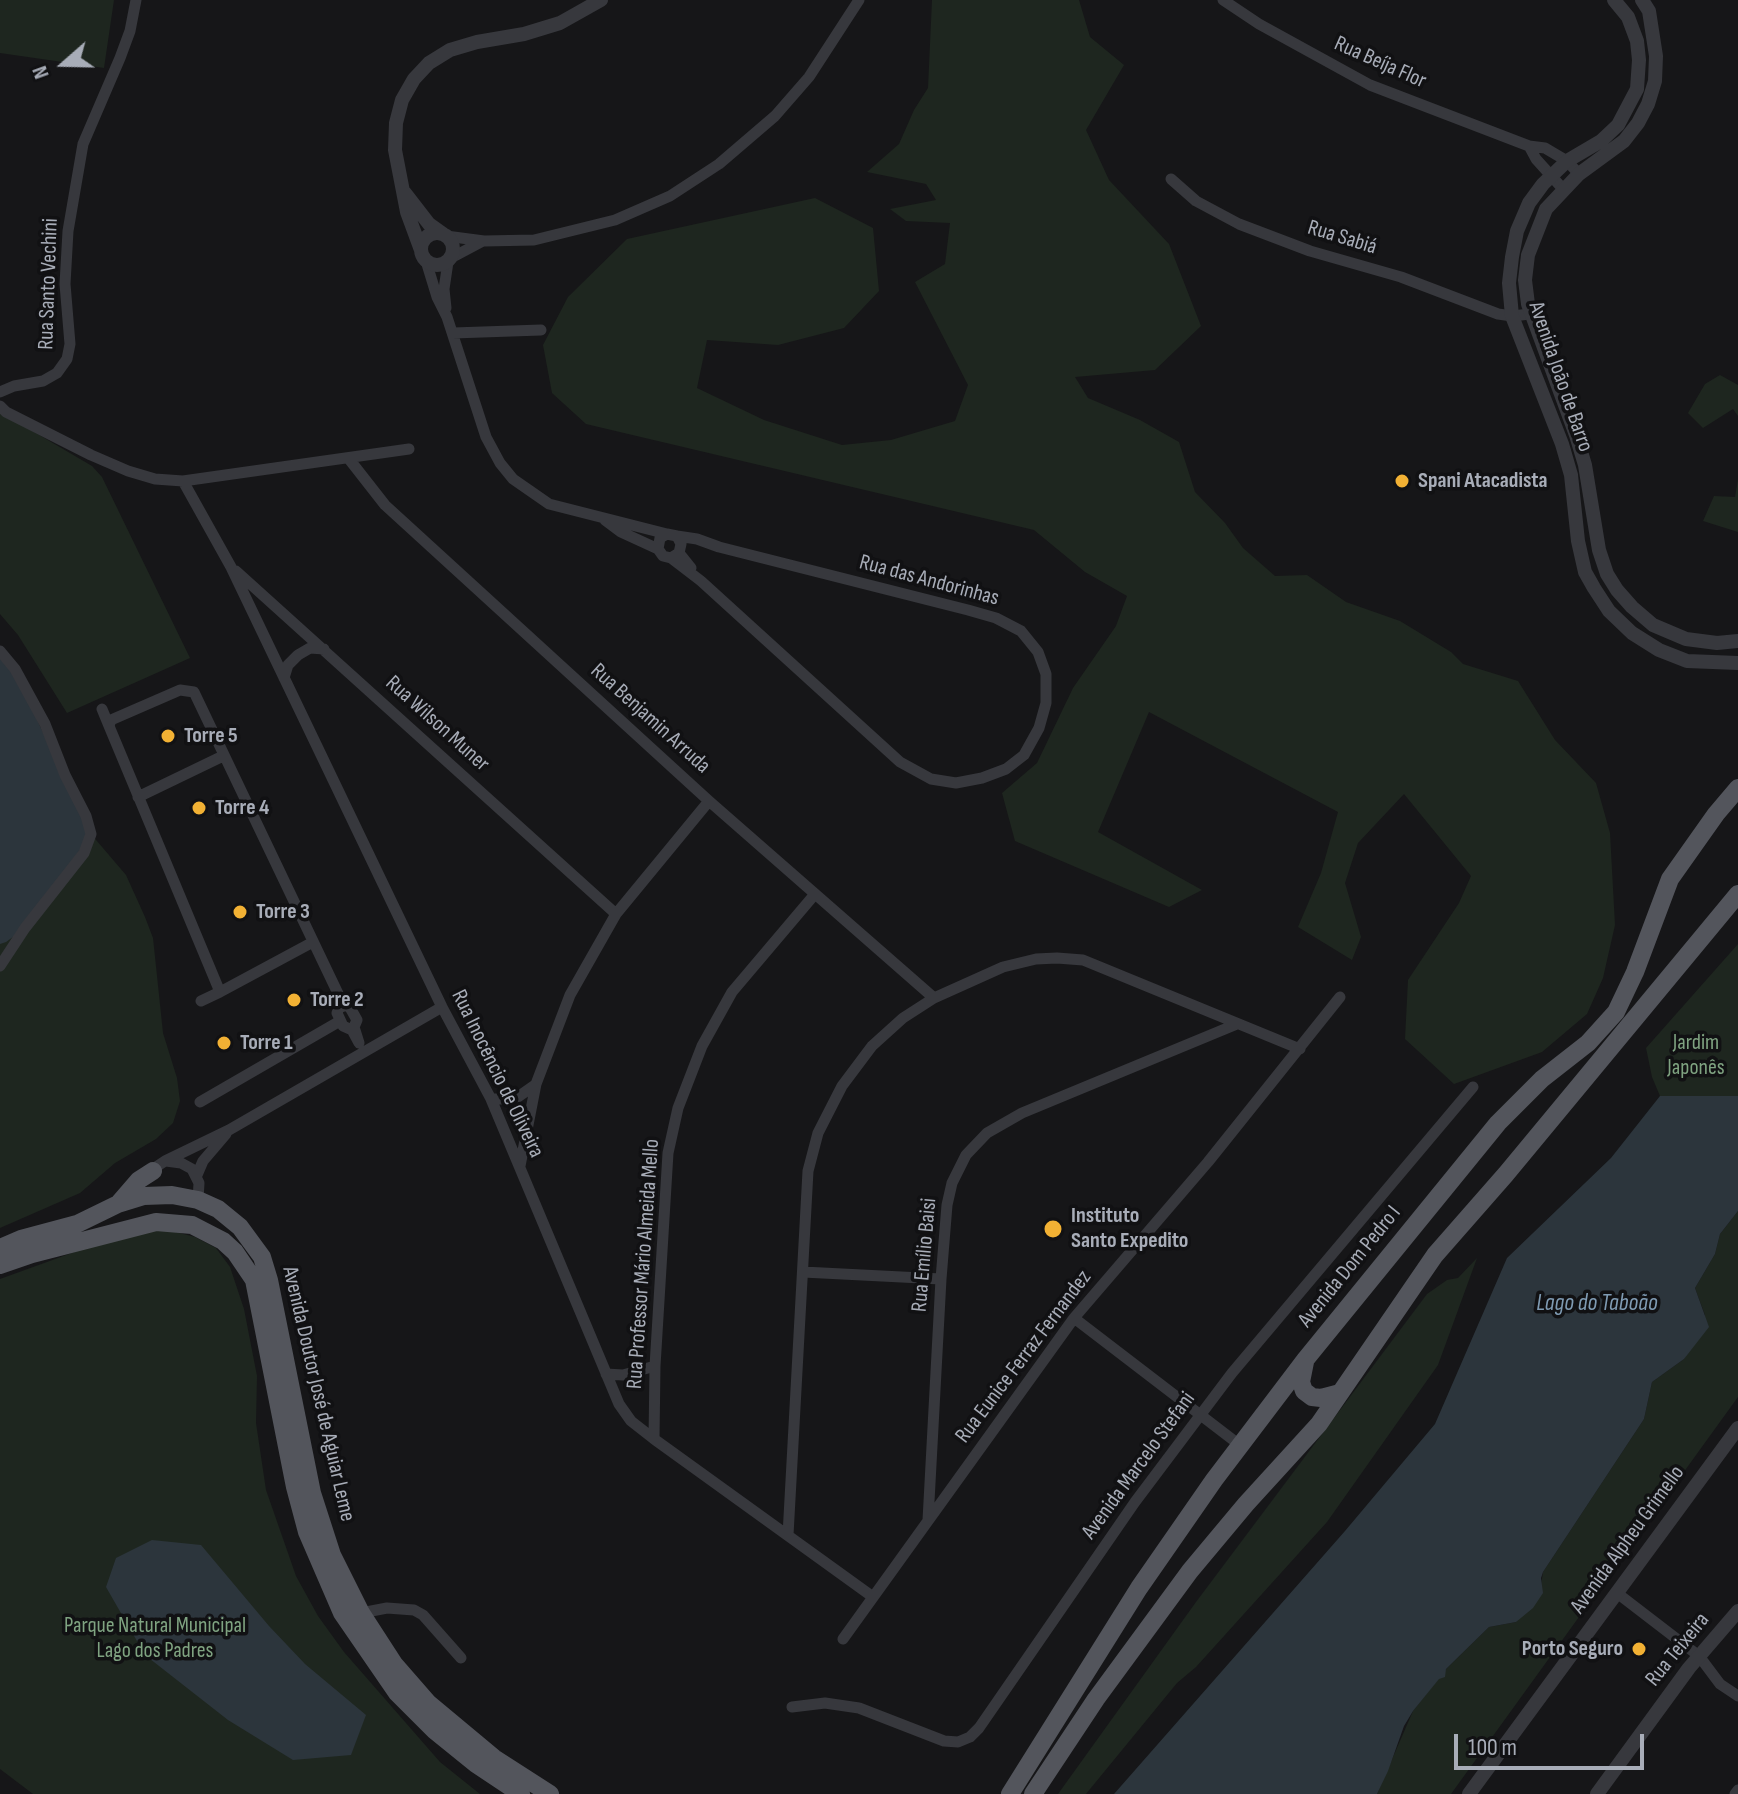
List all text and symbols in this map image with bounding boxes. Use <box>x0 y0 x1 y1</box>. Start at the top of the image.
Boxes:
north arrow <box>24 24 104 104</box>
street label: Rua Beíja Flor <box>1330 31 1430 95</box>
text: N <box>26 62 56 83</box>
street label: Rua Sabiá <box>1304 215 1380 261</box>
street label: Rua Santo Vechini <box>34 218 64 350</box>
street label: Avenida João de Barro <box>1522 299 1598 455</box>
place label: Spani Atacadista <box>1418 468 1548 494</box>
marker: Spani Atacadista <box>1393 472 1411 490</box>
street label: Rua das Andorinhas <box>856 550 1002 612</box>
street label: Rua Benjamin Arruda <box>585 658 715 780</box>
street label: Rua Wilson Muner <box>380 670 494 778</box>
place label: Torre 5 <box>184 723 238 749</box>
marker: Torre 5 <box>159 727 177 745</box>
place label: Torre 4 <box>215 795 269 821</box>
marker: Torre 4 <box>190 799 208 817</box>
place label: Torre 3 <box>256 899 310 925</box>
marker: Torre 3 <box>231 903 249 921</box>
street label: Rua Inocêncio de Oliveira <box>445 986 549 1162</box>
place label: Torre 2 <box>310 987 364 1013</box>
marker: Torre 2 <box>285 991 303 1009</box>
place label: Torre 1 <box>240 1030 293 1056</box>
park label: Jardim Japonês <box>1667 1030 1725 1082</box>
marker: Torre 1 <box>215 1034 233 1052</box>
street label: Rua Professor Mário Almeida Mello <box>622 1138 666 1390</box>
street label: Rua Emílio Baisi <box>907 1197 943 1313</box>
street label: Avenida Dom Pedro I <box>1293 1201 1407 1333</box>
place label: Instituto Santo Expedito <box>1071 1203 1188 1254</box>
marker: Instituto Santo Expedito <box>1042 1218 1064 1240</box>
street label: Avenida Doutor José de Aguiar Leme <box>276 1264 360 1524</box>
street label: Rua Eunice Ferraz Fernandez <box>950 1265 1098 1449</box>
water label: Lago do Taboão <box>1536 1290 1658 1318</box>
street label: Avenida Marcelo Stefani <box>1077 1387 1201 1545</box>
street label: Avenida Alpheu Grimello <box>1565 1461 1691 1619</box>
street label: Rua Teixeira <box>1640 1608 1716 1692</box>
park label: Parque Natural Municipal Lago dos Padres <box>64 1613 246 1664</box>
place label: Porto Seguro <box>1522 1636 1623 1662</box>
marker: Porto Seguro <box>1630 1640 1648 1658</box>
scale bar <box>1458 1718 1648 1768</box>
text: 100 m <box>1468 1733 1517 1762</box>

